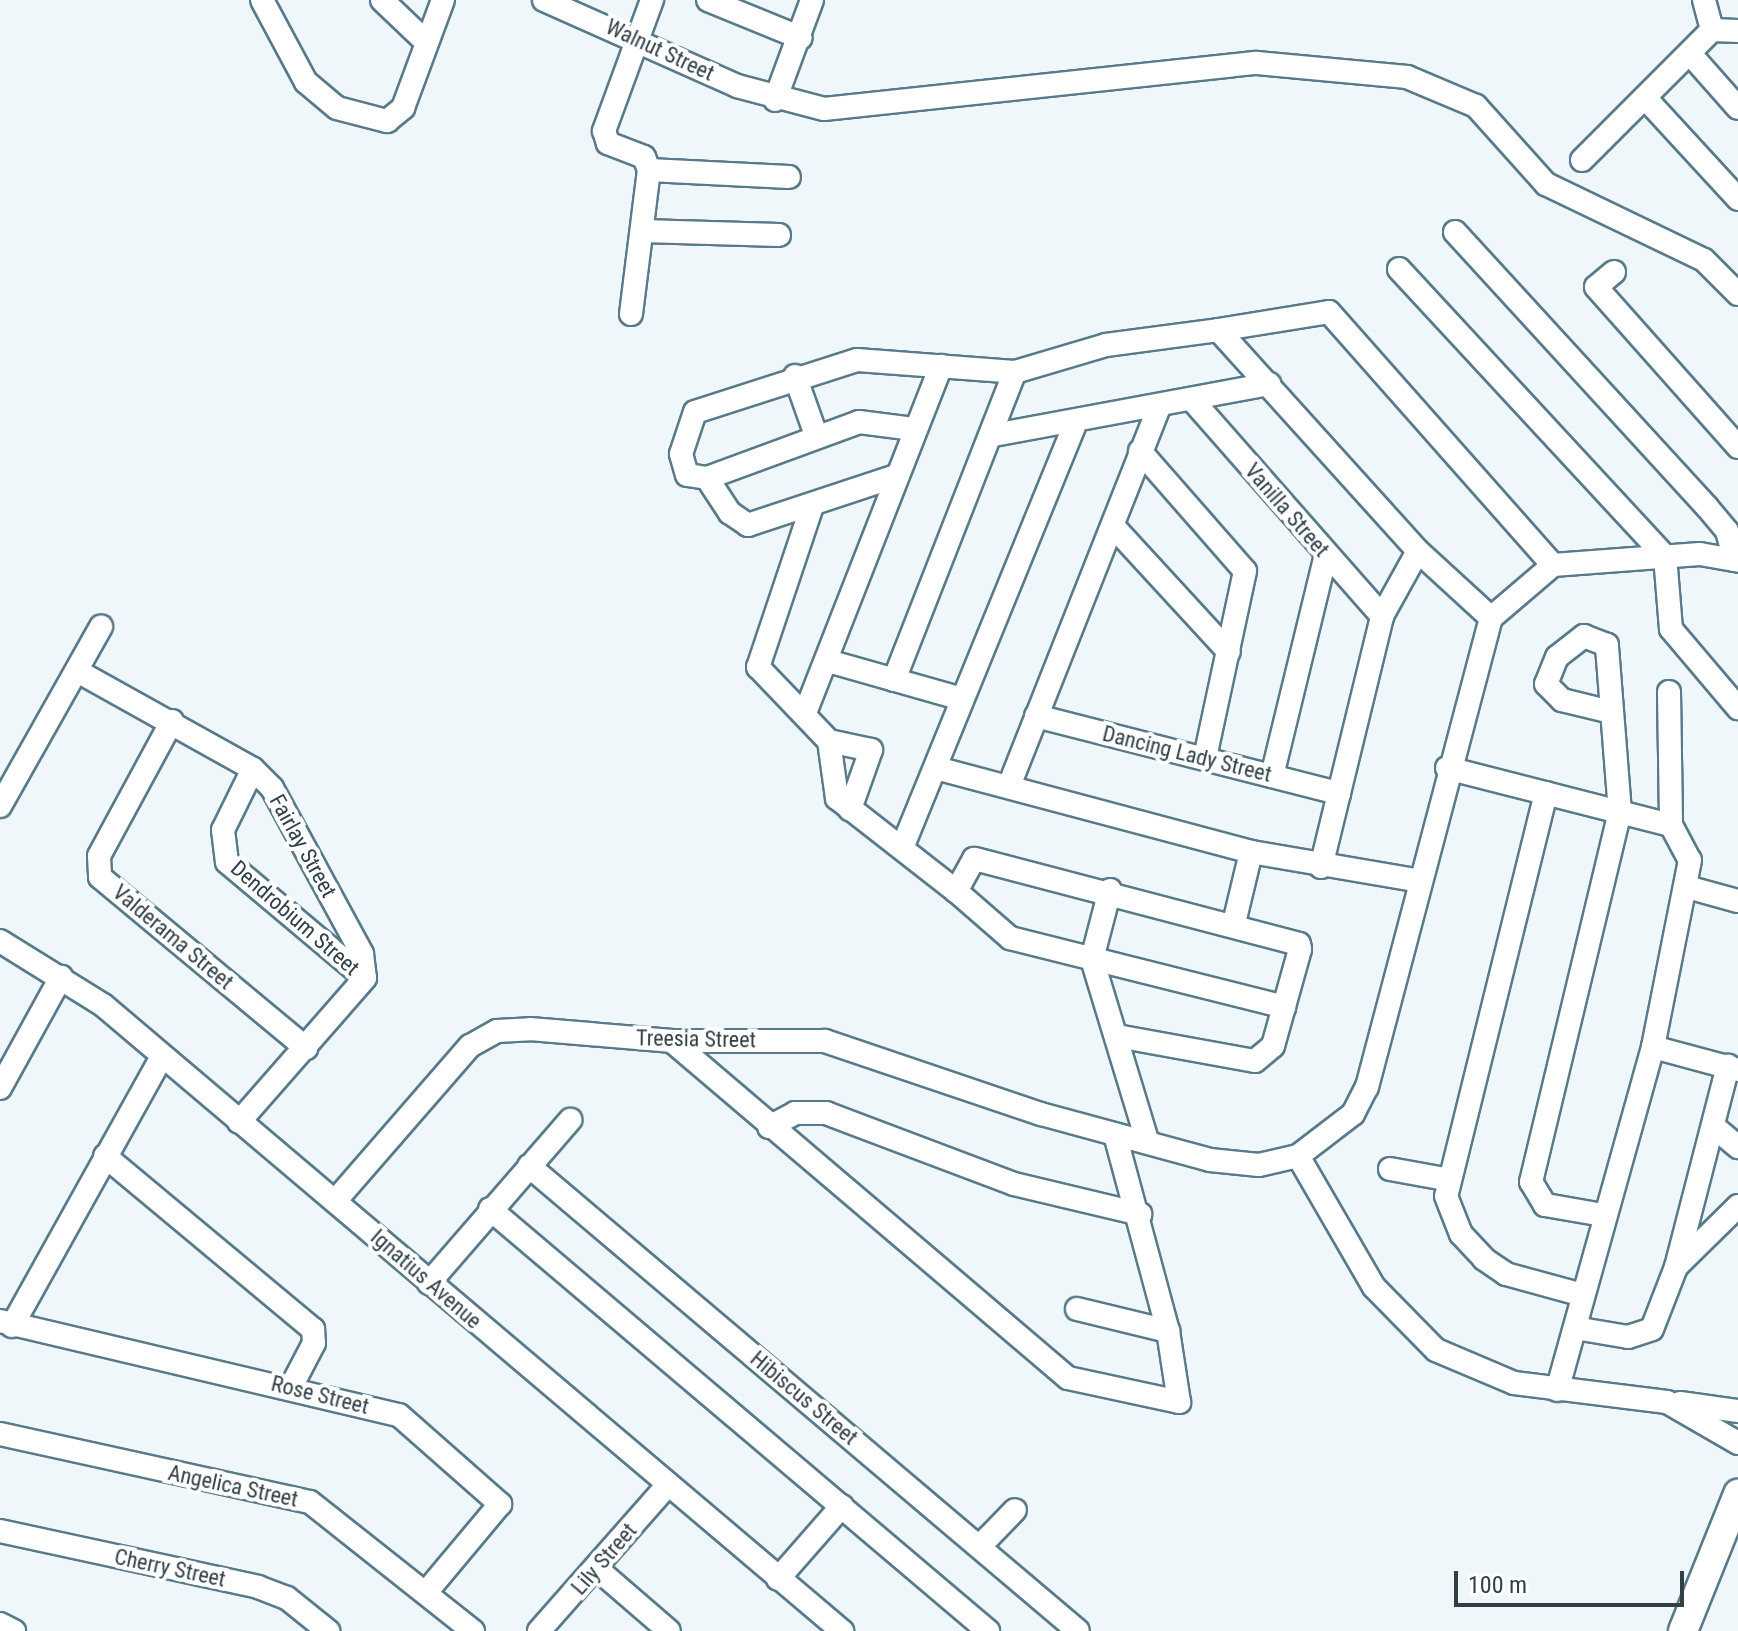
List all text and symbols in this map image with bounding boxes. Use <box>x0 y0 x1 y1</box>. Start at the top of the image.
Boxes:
street label: Walnut Street <box>602 13 718 87</box>
street label: Vanilla Street <box>1239 458 1335 562</box>
street label: Dancing Lady Street <box>1100 720 1274 788</box>
street label: Fairlay Street <box>264 790 342 902</box>
street label: Dendrobium Street <box>225 855 365 981</box>
street label: Valderama Street <box>107 879 239 995</box>
street label: Treesia Street <box>636 1025 756 1053</box>
street label: Ignatius Avenue <box>365 1224 487 1334</box>
street label: Hibiscus Street <box>745 1345 863 1451</box>
street label: Rose Street <box>268 1370 372 1420</box>
street label: Angelica Street <box>166 1459 300 1513</box>
street label: Lily Street <box>566 1518 642 1600</box>
street label: Cherry Street <box>112 1543 228 1593</box>
scale bar <box>1458 1555 1688 1605</box>
text: 100 m <box>1468 1571 1527 1599</box>

